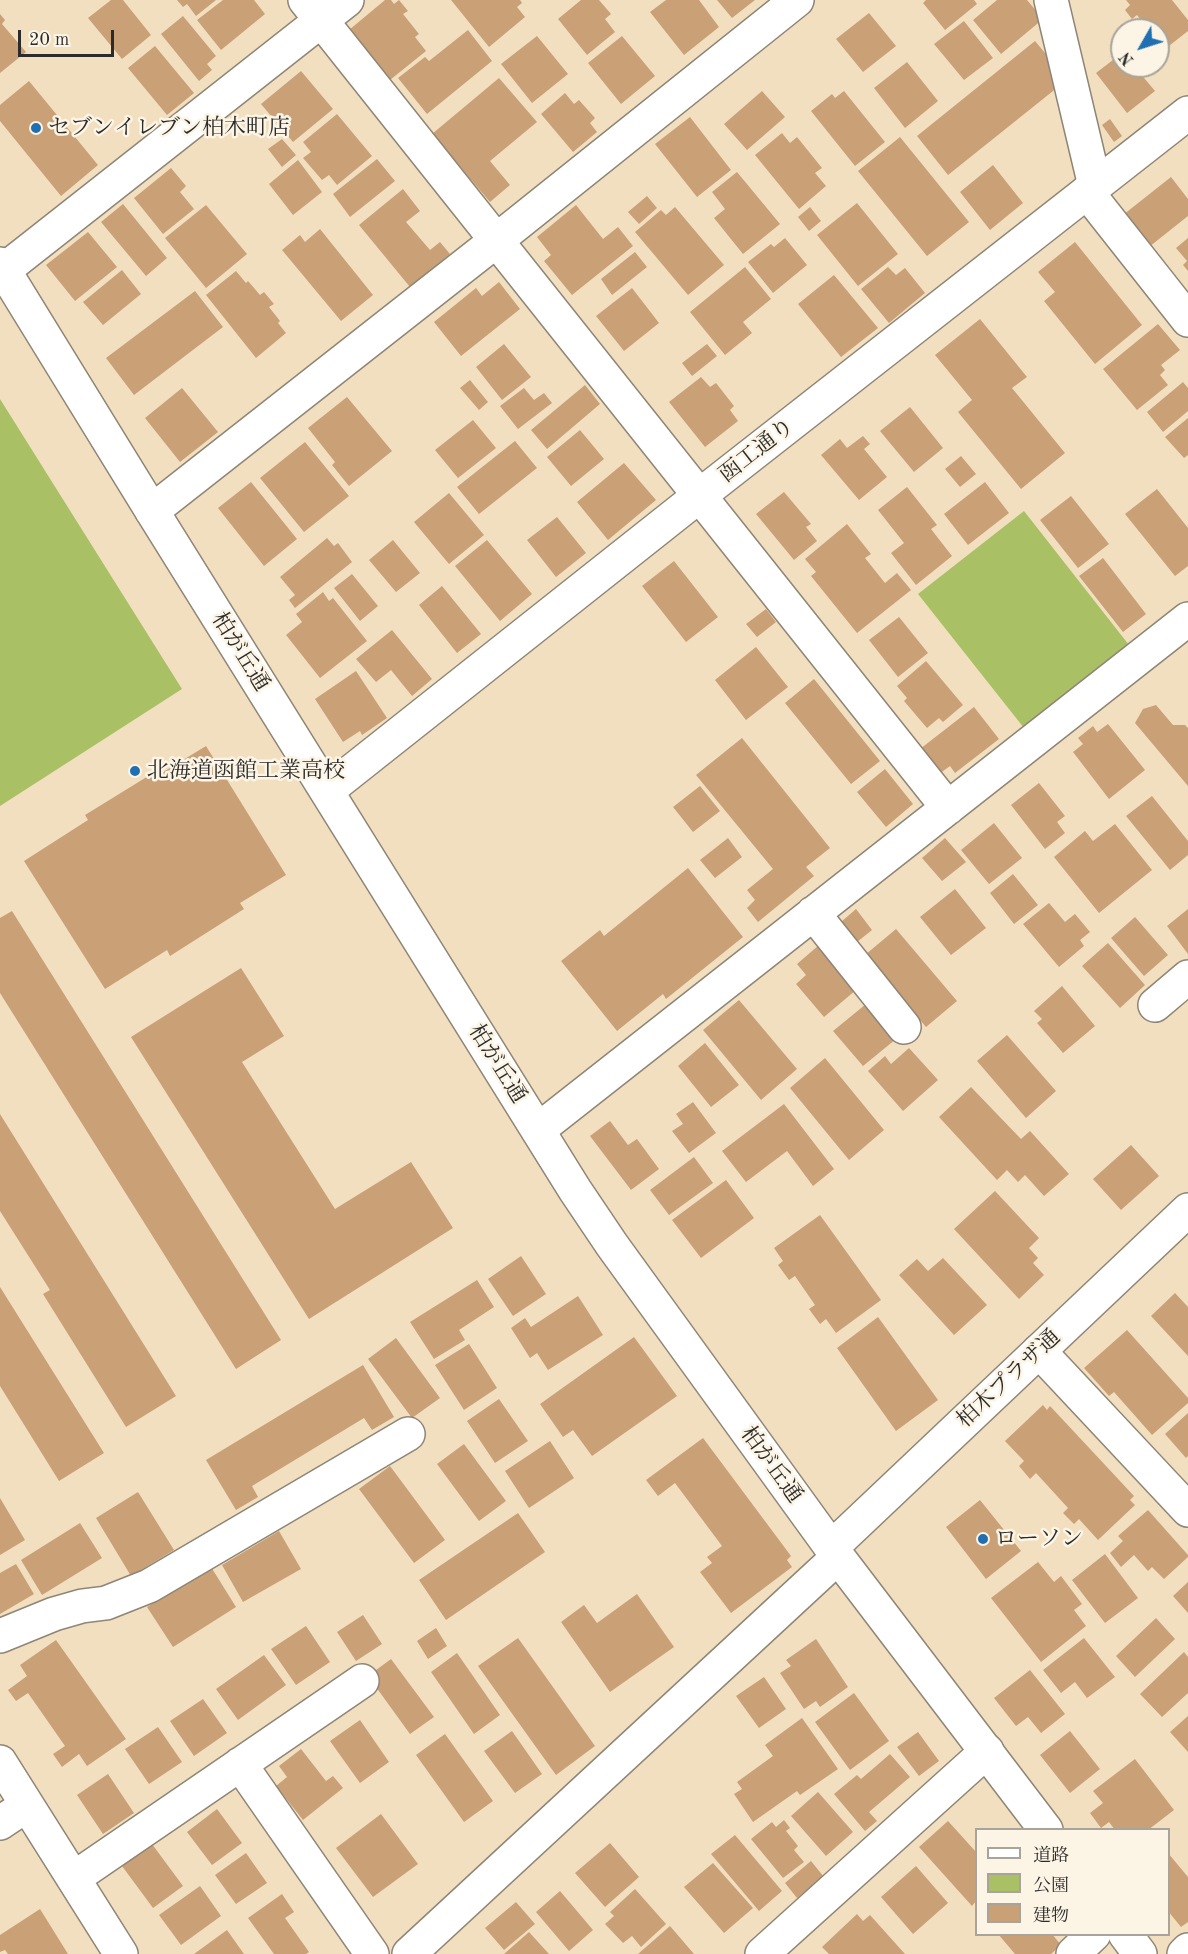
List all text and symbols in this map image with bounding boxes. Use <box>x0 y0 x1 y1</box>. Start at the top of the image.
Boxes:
scale bar <box>21 18 117 56</box>
north arrow <box>1110 18 1170 78</box>
text: 20 m <box>29 31 69 49</box>
text: N <box>1118 48 1138 68</box>
place label: セブンイレブン柏木町店 <box>48 115 290 141</box>
marker: セブンイレブン柏木町店 <box>29 121 43 135</box>
street label: 函工通り <box>714 414 800 488</box>
street label: 柏が丘通 <box>205 608 275 696</box>
place label: 北海道函館工業高校 <box>147 758 345 784</box>
marker: 北海道函館工業高校 <box>128 764 142 778</box>
street label: 柏が丘通 <box>462 1020 532 1108</box>
street label: 柏木プラザ通 <box>952 1324 1066 1434</box>
street label: 柏が丘通 <box>734 1422 808 1508</box>
place label: ローソン <box>995 1526 1083 1552</box>
marker: ローソン <box>976 1532 990 1546</box>
legend <box>975 1828 1170 1936</box>
text: 道路 <box>1033 1847 1069 1865</box>
text: 公園 <box>1033 1877 1069 1895</box>
text: 建物 <box>1033 1907 1069 1925</box>

